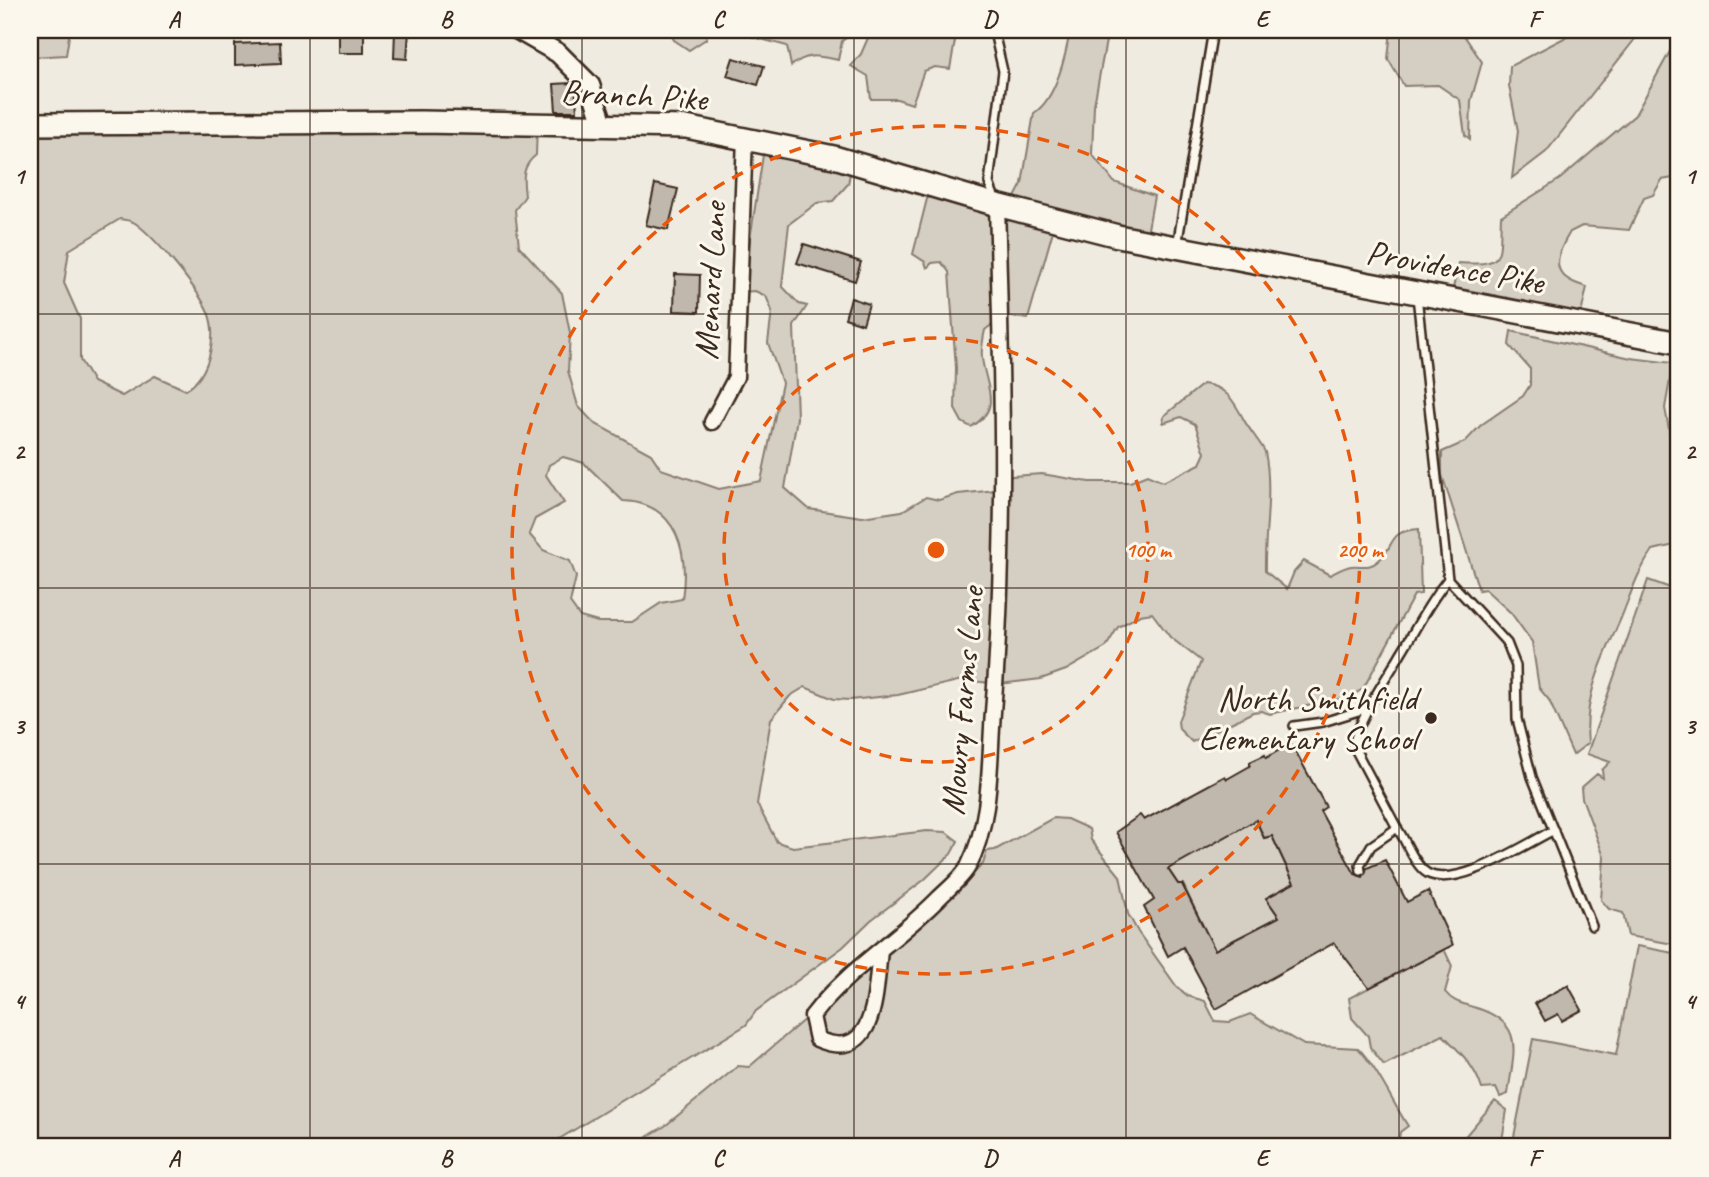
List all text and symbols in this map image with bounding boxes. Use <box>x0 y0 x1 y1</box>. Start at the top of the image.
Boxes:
text: A <box>168 5 182 34</box>
text: B <box>440 5 454 34</box>
text: C <box>713 5 727 34</box>
text: D <box>983 5 999 34</box>
text: E <box>1256 5 1272 34</box>
text: F <box>1529 5 1545 34</box>
street label: Branch Pike <box>560 69 711 121</box>
text: 1 <box>14 162 27 191</box>
text: 1 <box>1685 162 1698 191</box>
street label: Menard Lane <box>683 199 737 361</box>
street label: Providence Pike <box>1363 229 1550 305</box>
text: 2 <box>14 437 27 466</box>
text: 2 <box>1685 437 1698 466</box>
text: 100 m <box>1125 537 1173 563</box>
text: 200 m <box>1337 537 1385 563</box>
centre of rings <box>924 538 948 562</box>
street label: Mowry Farms Lane <box>930 583 995 817</box>
place label: North Smithfield Elementary School <box>1198 676 1423 761</box>
marker: North Smithfield Elementary School <box>1423 710 1439 726</box>
text: 3 <box>14 712 27 741</box>
text: 3 <box>1685 712 1698 741</box>
text: 4 <box>14 987 27 1016</box>
text: 4 <box>1685 987 1698 1016</box>
text: A <box>168 1144 182 1173</box>
text: B <box>440 1144 454 1173</box>
text: C <box>713 1144 727 1173</box>
text: D <box>983 1144 999 1173</box>
text: E <box>1256 1144 1272 1173</box>
text: F <box>1529 1144 1545 1173</box>

